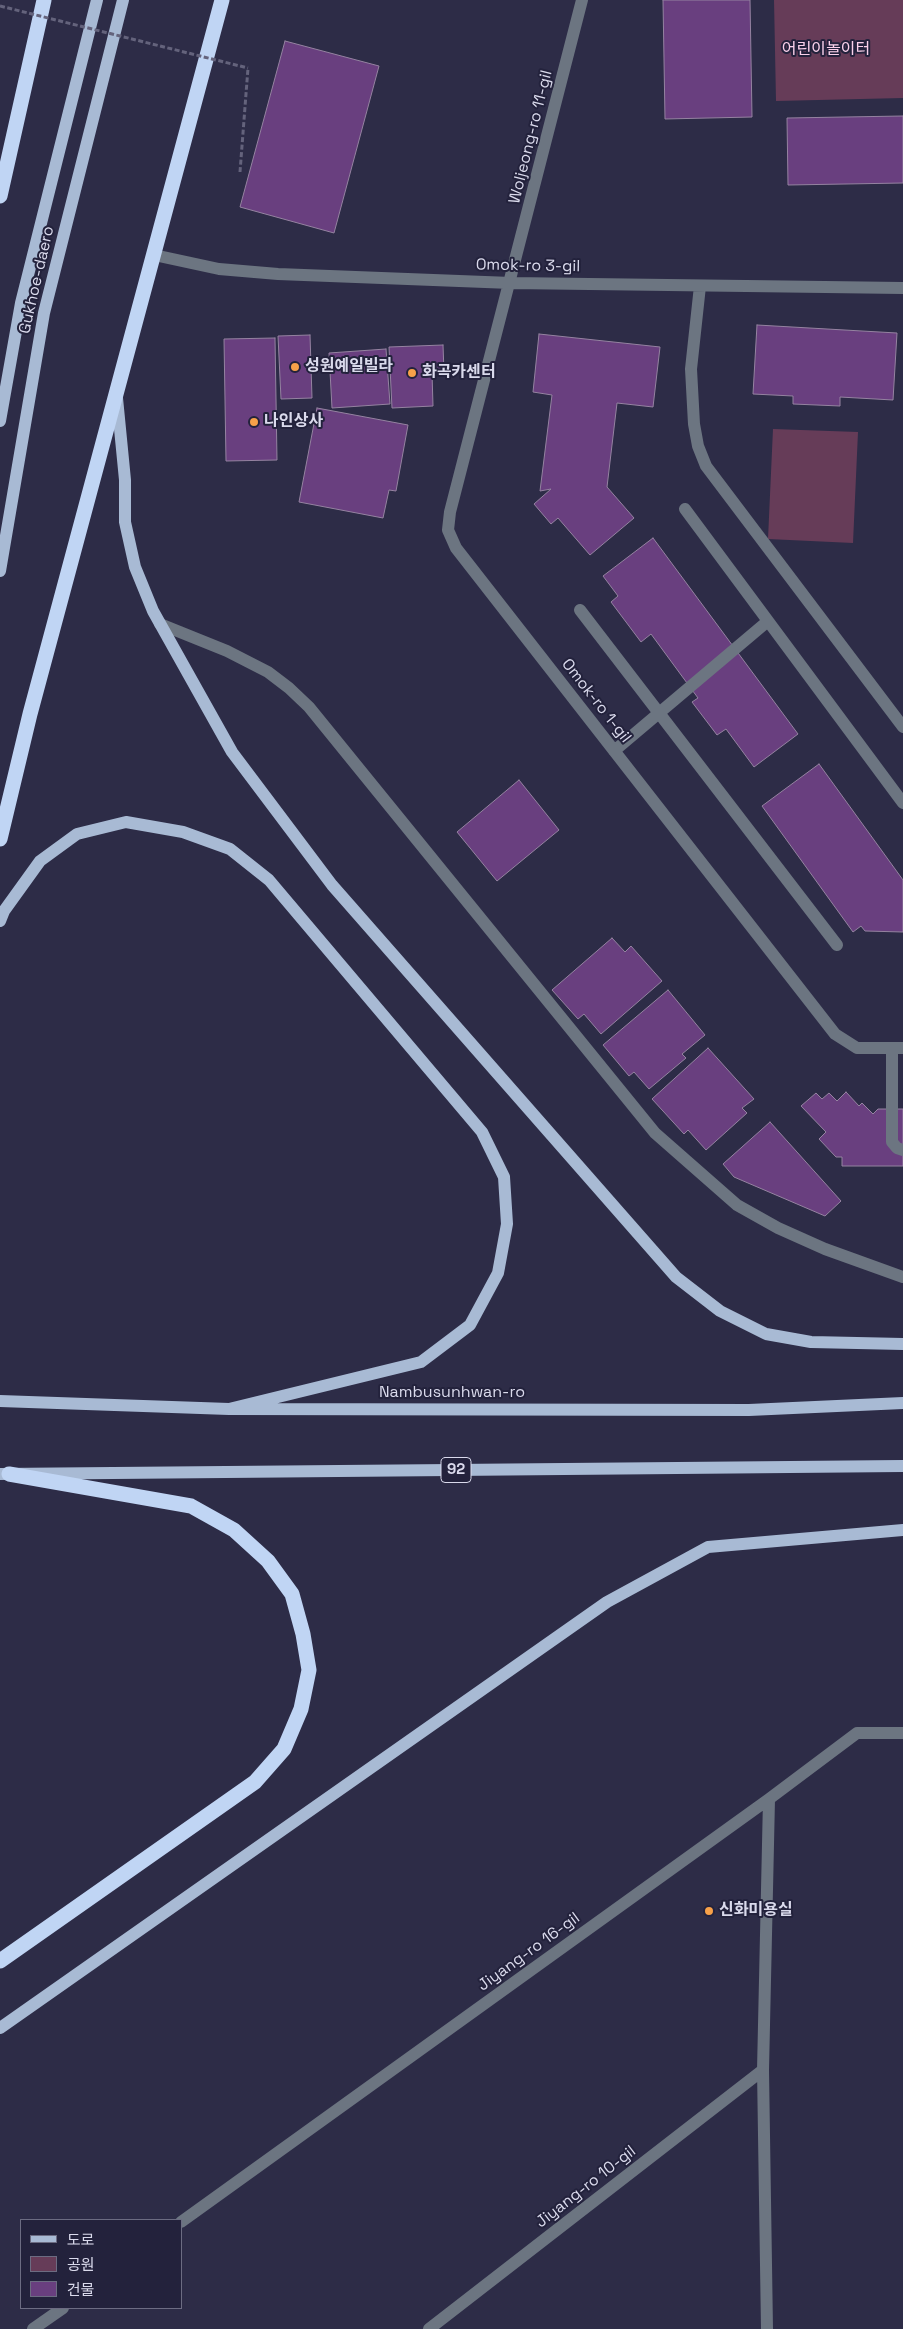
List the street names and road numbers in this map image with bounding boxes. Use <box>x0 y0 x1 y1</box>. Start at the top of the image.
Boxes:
street label: Woljeong-ro 11-gil <box>505 68 557 206</box>
street label: Gukhoe-daero <box>15 224 59 336</box>
street label: Omok-ro 3-gil <box>476 255 580 277</box>
street label: Omok-ro 1-gil <box>557 655 635 747</box>
street label: Nambusunhwan-ro <box>379 1383 525 1403</box>
road number: 92 <box>441 1458 471 1482</box>
street label: Jiyang-ro 16-gil <box>474 1909 584 1995</box>
street label: Jiyang-ro 10-gil <box>532 2142 640 2232</box>

